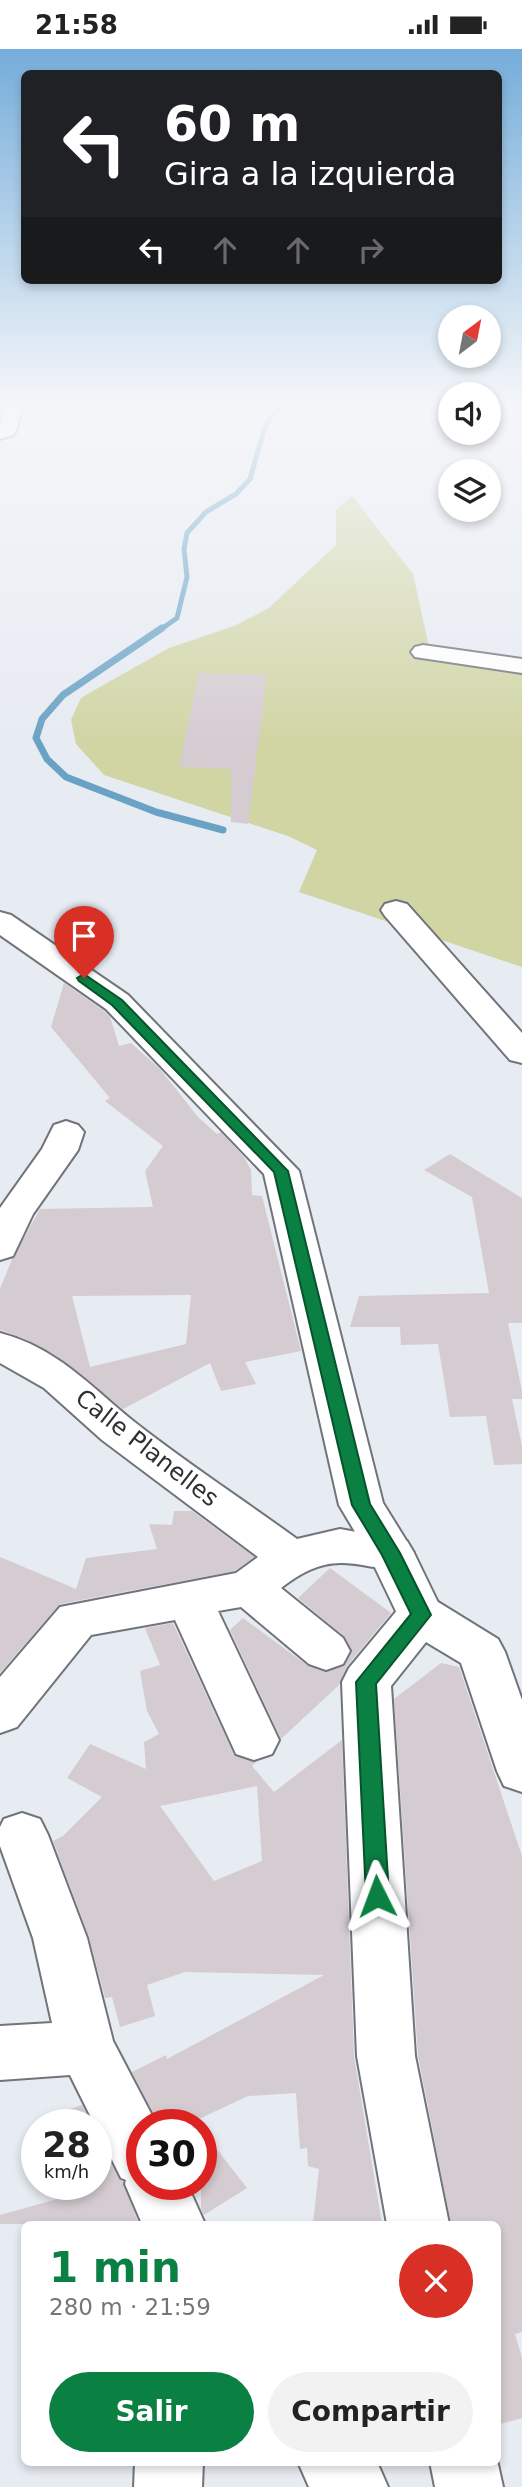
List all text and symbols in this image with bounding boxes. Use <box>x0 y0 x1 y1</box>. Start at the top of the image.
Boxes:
text: 21:58 <box>35 10 118 40</box>
text: 60 m <box>164 96 300 153</box>
icon: left <box>49 98 140 189</box>
text: Gira a la izquierda <box>164 155 456 193</box>
icon: left <box>133 231 171 269</box>
icon: ahead <box>206 231 244 269</box>
icon: ahead <box>279 231 317 269</box>
icon: right <box>352 231 390 269</box>
north arrow <box>438 305 500 367</box>
map controls <box>438 305 501 522</box>
button: sound <box>438 382 501 445</box>
button: layers <box>438 459 501 522</box>
pin <box>54 906 114 978</box>
icon: arrive <box>65 917 103 955</box>
street label: Calle Planelles <box>70 1384 224 1512</box>
position arrow <box>340 1859 414 1933</box>
speed limit sign: 30 <box>126 2109 217 2200</box>
text: 28 <box>42 2125 91 2165</box>
text: km/h <box>44 2161 89 2182</box>
text: 1 min <box>49 2243 181 2292</box>
button: close <box>399 2244 473 2318</box>
text: 280 m · 21:59 <box>49 2294 211 2320</box>
button: Salir <box>49 2372 254 2452</box>
button: Compartir <box>268 2372 473 2452</box>

